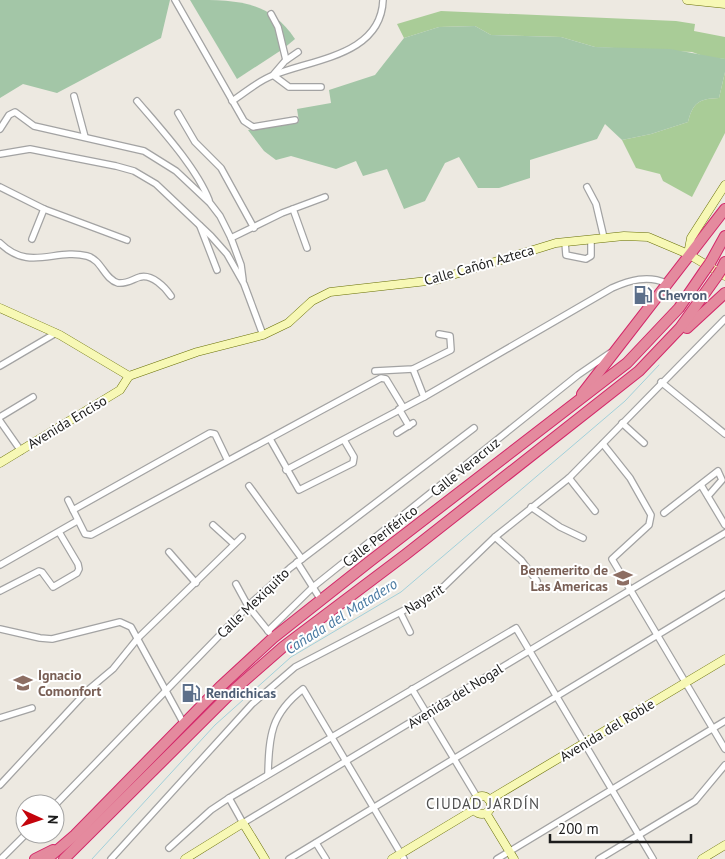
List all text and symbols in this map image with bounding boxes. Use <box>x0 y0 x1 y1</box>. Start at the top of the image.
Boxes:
street label: Calle Cañón Azteca <box>422 241 536 289</box>
fuel station icon: Chevron <box>632 284 654 306</box>
place label: Chevron <box>658 286 707 304</box>
street label: Avenida Enciso <box>24 391 110 453</box>
street label: Calle Veracruz <box>427 434 503 500</box>
street label: Calle Periférico <box>339 501 421 571</box>
place label: Benemerito de Las Americas <box>520 561 608 595</box>
street label: Calle Mexiquito <box>213 564 293 642</box>
school or university icon: Benemerito de Las Americas <box>612 567 634 589</box>
water label: Cañada del Matadero <box>281 574 401 658</box>
street label: Nayarit <box>401 580 447 618</box>
street label: Avenida del Nogal <box>404 659 506 733</box>
place label: Ignacio Comonfort <box>38 666 102 700</box>
school or university icon: Ignacio Comonfort <box>12 672 34 694</box>
fuel station icon: Rendichicas <box>180 682 202 704</box>
place label: Rendichicas <box>206 684 276 702</box>
street label: Avenida del Roble <box>556 695 658 765</box>
north arrow <box>15 794 65 844</box>
district label: CIUDAD JARDÍN <box>426 794 540 813</box>
scale bar <box>550 812 691 844</box>
text: N <box>44 815 62 825</box>
text: 200 m <box>558 819 599 838</box>

